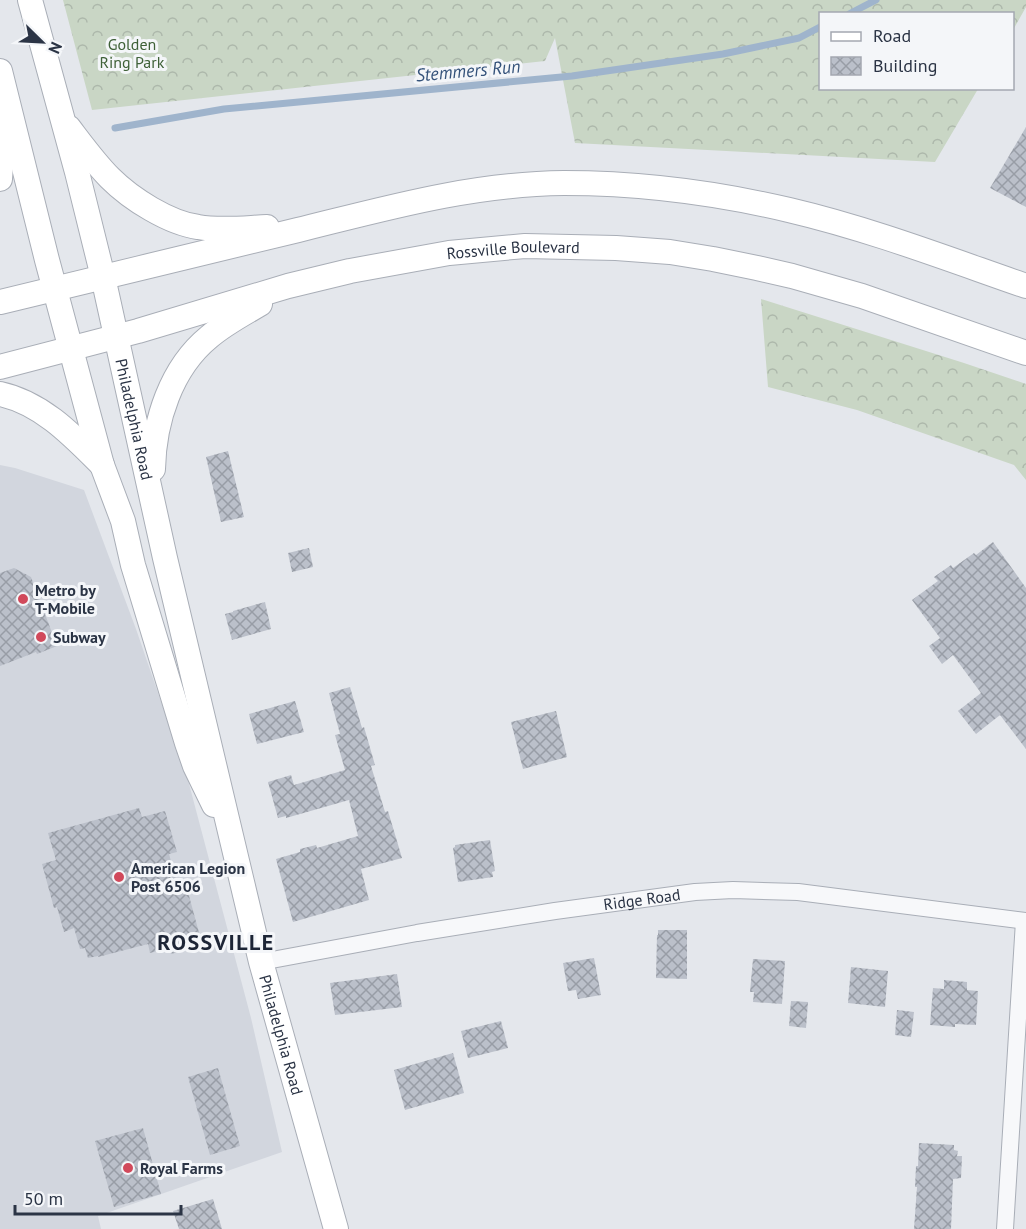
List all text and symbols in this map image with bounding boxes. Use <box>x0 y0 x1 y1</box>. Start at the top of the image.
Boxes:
north arrow <box>12 12 72 72</box>
legend <box>819 12 1014 90</box>
text: Road <box>873 24 911 47</box>
park label: Golden Ring Park <box>100 34 165 72</box>
text: N <box>44 39 67 57</box>
water label: Stemmers Run <box>415 54 521 87</box>
text: Building <box>873 54 937 77</box>
street label: Rossville Boulevard <box>446 236 580 263</box>
street label: Philadelphia Road <box>111 356 157 482</box>
place label: Metro by T-Mobile <box>35 580 96 618</box>
marker: Metro by T-Mobile <box>16 592 30 606</box>
place label: Subway <box>53 627 106 647</box>
marker: Subway <box>34 630 48 644</box>
place label: American Legion Post 6506 <box>131 858 245 896</box>
marker: American Legion Post 6506 <box>112 870 126 884</box>
street label: Ridge Road <box>602 884 681 914</box>
district label: ROSSVILLE <box>157 928 275 956</box>
street label: Philadelphia Road <box>255 972 308 1097</box>
place label: Royal Farms <box>140 1158 223 1178</box>
marker: Royal Farms <box>121 1161 135 1175</box>
scale bar <box>15 1178 182 1216</box>
text: 50 m <box>24 1187 63 1210</box>

